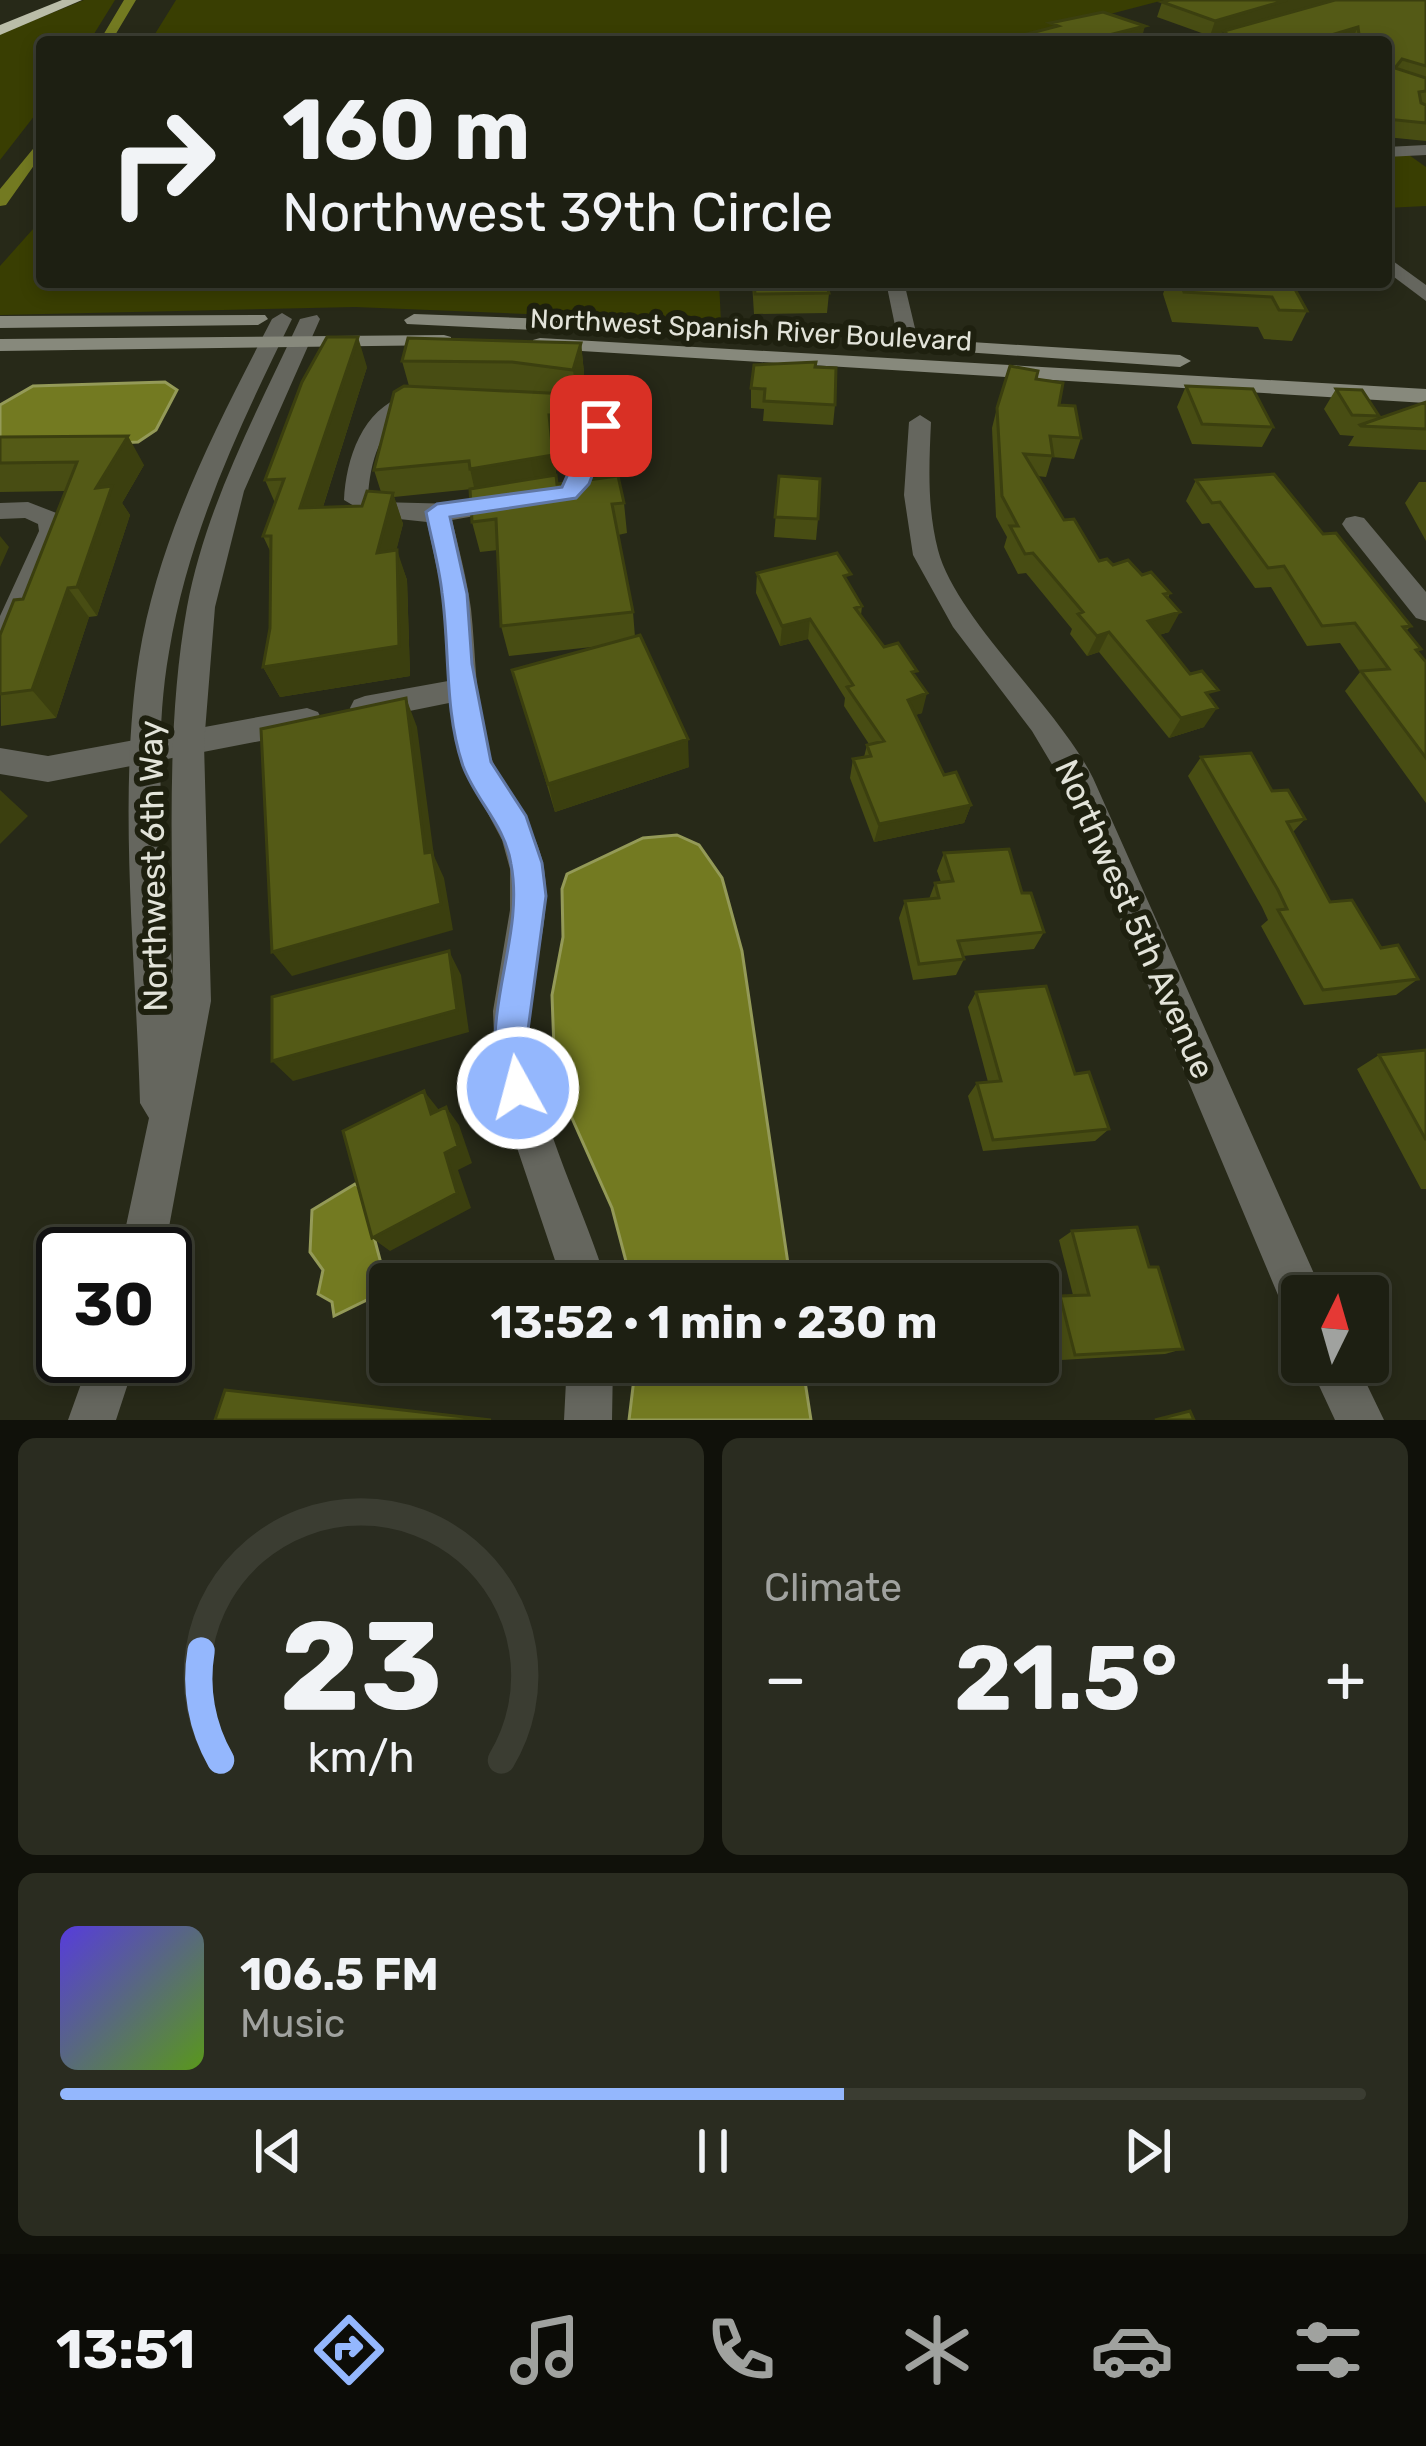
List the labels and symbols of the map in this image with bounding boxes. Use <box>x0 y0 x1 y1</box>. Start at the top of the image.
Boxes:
street label: Northwest Spanish River Boulevard <box>529 302 973 358</box>
pin <box>550 375 652 477</box>
street label: Northwest 6th Way <box>131 720 175 1012</box>
street label: Northwest 5th Avenue <box>1047 754 1223 1084</box>
position arrow <box>455 1025 581 1151</box>
speed limit sign: 30 <box>36 1227 192 1383</box>
north arrow <box>1281 1275 1389 1383</box>

